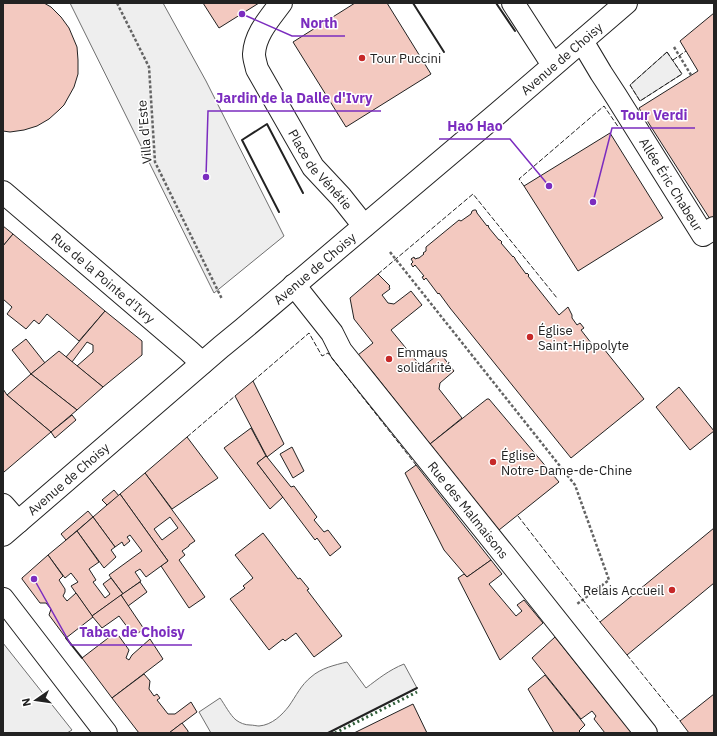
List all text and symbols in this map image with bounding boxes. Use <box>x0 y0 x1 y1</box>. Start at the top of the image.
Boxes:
callout: North <box>292 10 345 36</box>
text: North <box>300 14 338 32</box>
street label: Avenue de Choisy <box>517 19 607 99</box>
place label: Tour Puccini <box>370 50 441 67</box>
marker: Tour Puccini <box>357 53 367 63</box>
callout: Jardin de la Dalle d'Ivry <box>208 85 381 111</box>
text: Jardin de la Dalle d'Ivry <box>215 89 373 107</box>
street label: Villa d'Este <box>133 99 156 165</box>
callout: Tour Verdi <box>612 102 695 128</box>
text: Tour Verdi <box>620 106 688 124</box>
callout: Hao Hao <box>439 113 510 139</box>
text: Hao Hao <box>447 117 503 135</box>
street label: Place de Vénétie <box>284 126 356 213</box>
street label: Allée Éric Chabeur <box>635 135 707 235</box>
street label: Rue de la Pointe d'Ivry <box>48 229 159 328</box>
street label: Avenue de Choisy <box>270 229 360 309</box>
place label: Église Saint-Hippolyte <box>538 322 629 354</box>
marker: Église Saint-Hippolyte <box>525 332 535 342</box>
place label: Emmaus solidarité <box>397 344 452 376</box>
marker: Emmaus solidarité <box>384 354 394 364</box>
street label: Avenue de Choisy <box>24 439 113 519</box>
place label: Église Notre-Dame-de-Chine <box>501 447 632 479</box>
marker: Église Notre-Dame-de-Chine <box>488 457 498 467</box>
street label: Rue des Malmaisons <box>424 458 512 562</box>
place label: Relais Accueil <box>583 582 664 599</box>
marker: Relais Accueil <box>667 585 677 595</box>
callout: Tabac de Choisy <box>71 619 192 645</box>
text: Tabac de Choisy <box>79 623 185 641</box>
north arrow <box>16 680 56 720</box>
text: N <box>19 697 34 708</box>

